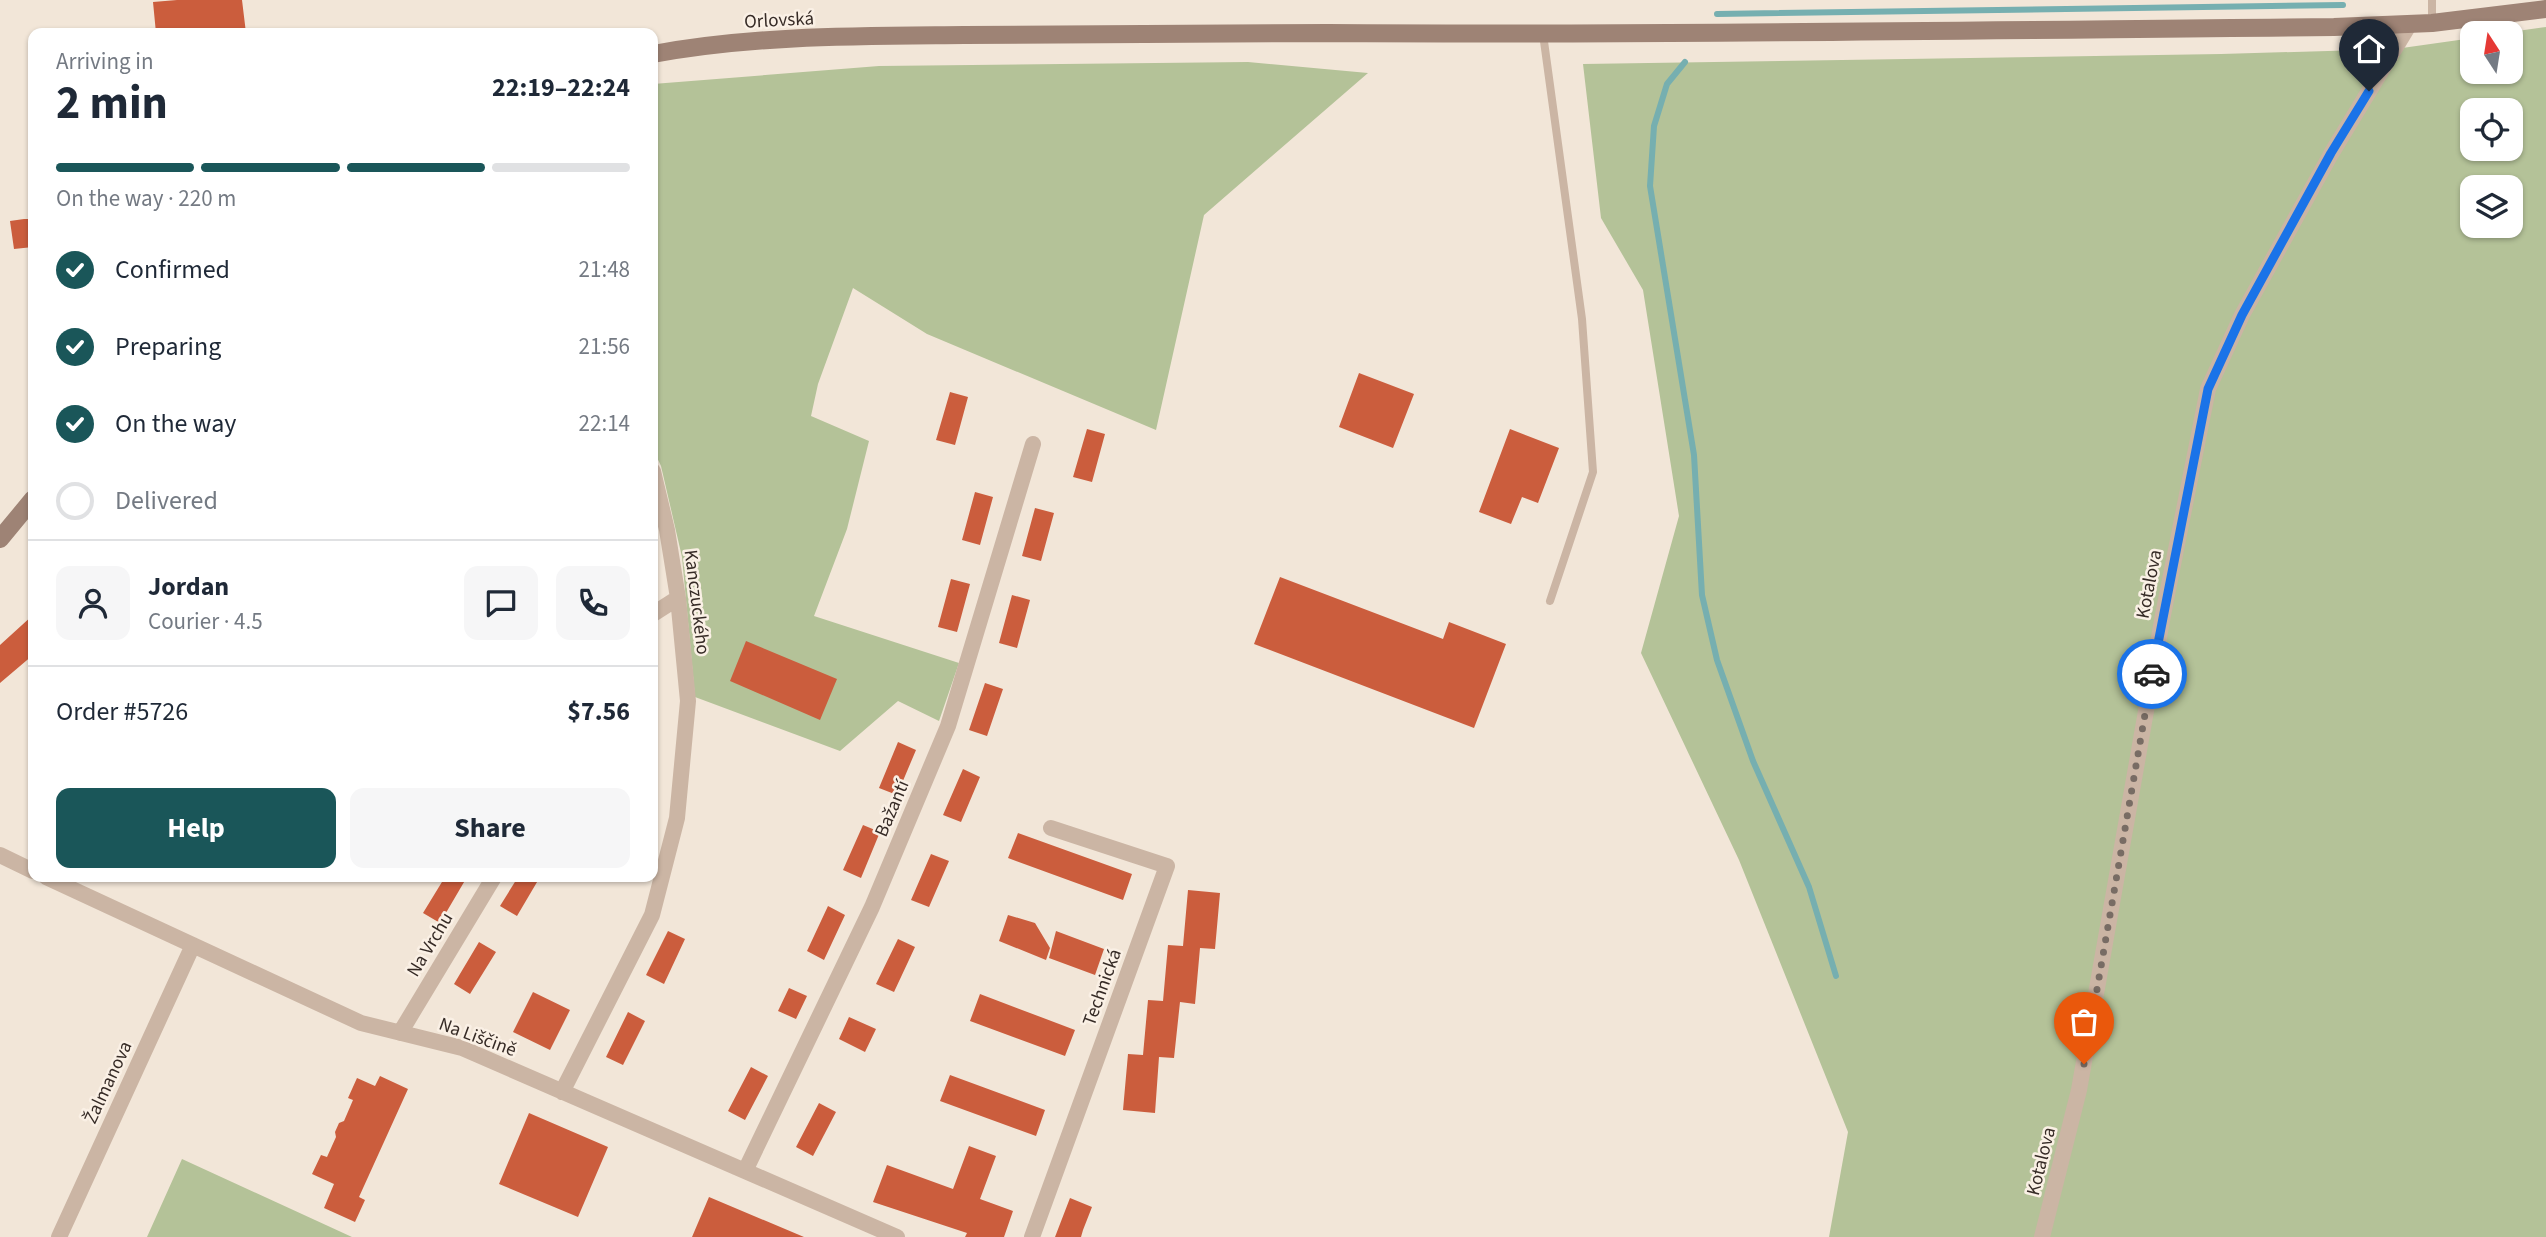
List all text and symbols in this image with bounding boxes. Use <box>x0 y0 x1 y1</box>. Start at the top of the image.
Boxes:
street label: Orlovská <box>743 5 815 36</box>
pin <box>2339 19 2399 91</box>
north arrow <box>2460 21 2524 84</box>
map controls <box>2460 21 2523 238</box>
icon: home <box>2350 30 2388 68</box>
text: Arriving in <box>56 45 154 78</box>
text: 22:19–22:24 <box>492 69 630 106</box>
text: 2 min <box>56 71 168 136</box>
button: locate <box>2460 98 2523 161</box>
button: layers <box>2460 175 2523 238</box>
text: On the way · 220 m <box>56 182 236 215</box>
icon: check <box>56 251 94 289</box>
text: Confirmed <box>115 251 230 288</box>
text: 21:48 <box>579 253 630 286</box>
icon: check <box>56 328 94 366</box>
text: Preparing <box>115 328 221 365</box>
text: 21:56 <box>579 330 630 363</box>
icon: check <box>56 405 94 443</box>
text: On the way <box>115 405 236 442</box>
text: 22:14 <box>579 407 630 440</box>
text: Delivered <box>115 482 218 519</box>
street label: Kanczuckého <box>677 548 716 656</box>
street label: Kotalova <box>2130 548 2169 621</box>
button: person <box>56 566 130 640</box>
button: chat <box>464 566 538 640</box>
button: phone <box>556 566 630 640</box>
text: Jordan <box>148 568 229 605</box>
text: Courier · 4.5 <box>148 605 263 638</box>
courier <box>2117 639 2187 709</box>
icon: car <box>2133 655 2171 693</box>
text: Order #5726 <box>56 693 188 730</box>
text: $7.56 <box>567 693 630 730</box>
street label: Bažantí <box>868 775 917 841</box>
button: Help <box>56 788 336 868</box>
button: Share <box>350 788 630 868</box>
street label: Na Vrchu <box>400 907 460 982</box>
street label: Technická <box>1076 945 1129 1030</box>
pin <box>2054 992 2114 1064</box>
icon: bag <box>2065 1003 2103 1041</box>
street label: Na Liščině <box>435 1011 520 1064</box>
street label: Žalmanova <box>77 1037 139 1128</box>
street label: Kotalova <box>2020 1124 2063 1198</box>

